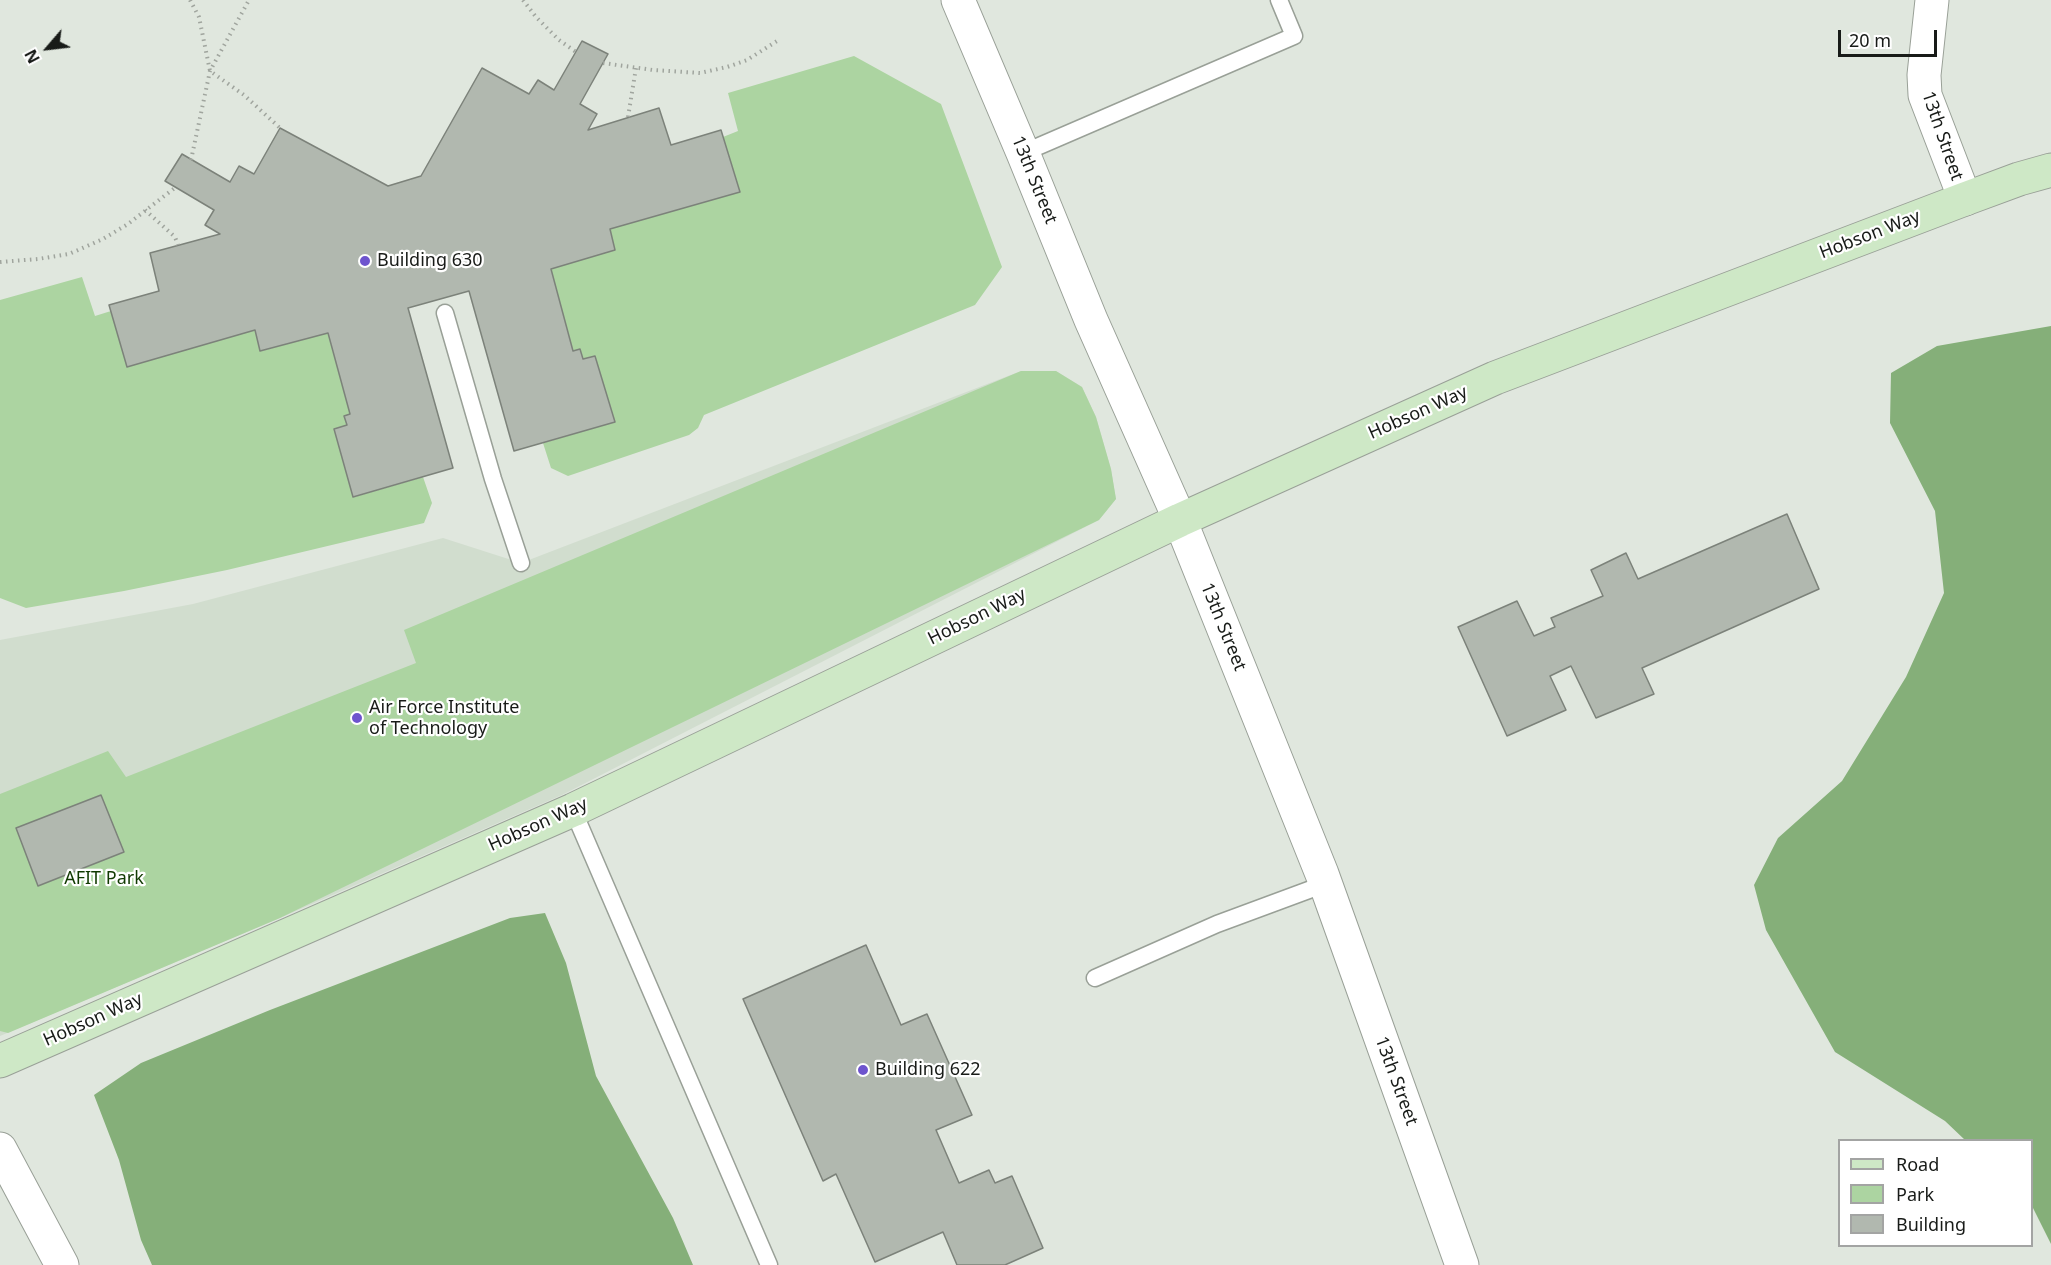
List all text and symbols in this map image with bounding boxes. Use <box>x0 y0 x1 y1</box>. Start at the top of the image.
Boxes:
north arrow <box>18 18 78 78</box>
scale bar <box>1841 18 1940 56</box>
text: 20 m <box>1849 28 1891 52</box>
text: N <box>19 46 45 67</box>
street label: 13th Street <box>1917 88 1967 184</box>
street label: 13th Street <box>1007 133 1061 227</box>
street label: Hobson Way <box>1817 206 1923 264</box>
place label: Building 630 <box>377 250 483 272</box>
marker: Building 630 <box>358 254 372 268</box>
street label: Hobson Way <box>1365 382 1471 444</box>
street label: 13th Street <box>1196 580 1250 674</box>
street label: Hobson Way <box>925 584 1029 650</box>
place label: Air Force Institute of Technology <box>369 697 519 740</box>
marker: Air Force Institute of Technology <box>350 711 364 725</box>
street label: Hobson Way <box>485 794 591 856</box>
park label: AFIT Park <box>64 868 144 890</box>
street label: Hobson Way <box>40 989 146 1051</box>
street label: 13th Street <box>1370 1034 1422 1128</box>
place label: Building 622 <box>875 1059 981 1081</box>
marker: Building 622 <box>856 1063 870 1077</box>
legend <box>1838 1139 2033 1247</box>
text: Road <box>1896 1152 1939 1176</box>
text: Park <box>1896 1182 1934 1206</box>
text: Building <box>1896 1212 1966 1236</box>

